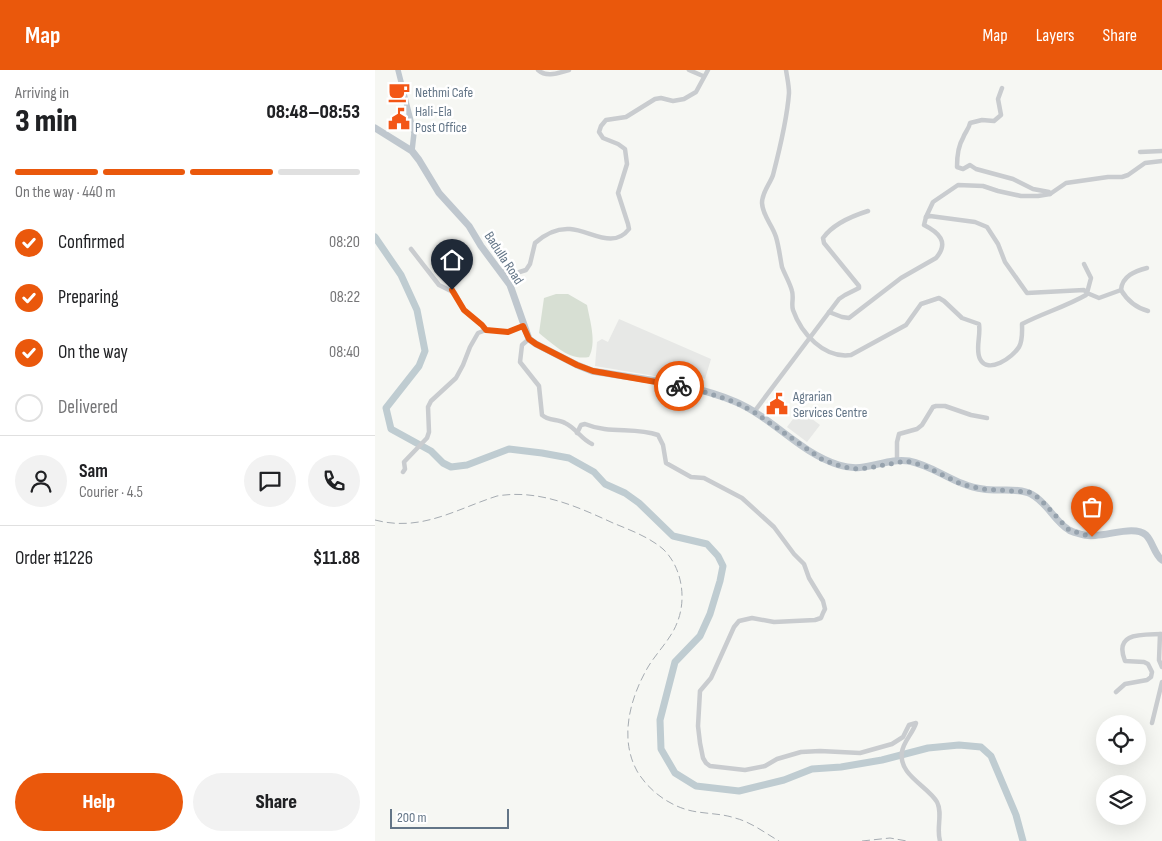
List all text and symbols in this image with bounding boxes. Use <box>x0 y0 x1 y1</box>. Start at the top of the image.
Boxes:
text: Map <box>25 21 60 50</box>
text: Map <box>983 25 1008 46</box>
text: Layers <box>1036 25 1075 46</box>
text: Share <box>1103 25 1137 46</box>
cafe icon: Nethmi Cafe <box>386 79 412 105</box>
text: Arriving in <box>15 84 69 103</box>
place label: Nethmi Cafe <box>415 84 473 101</box>
text: 08:48–08:53 <box>266 101 360 124</box>
text: 3 min <box>15 102 77 141</box>
place label: Hali-Ela Post Office <box>415 103 467 136</box>
public building icon: Hali-Ela Post Office <box>386 106 412 132</box>
text: On the way · 440 m <box>15 183 116 202</box>
street label: Badulla Road <box>481 228 527 288</box>
icon: check <box>15 229 43 257</box>
text: Confirmed <box>58 231 125 254</box>
text: 08:20 <box>329 233 360 252</box>
pin <box>431 239 473 290</box>
icon: home <box>438 246 466 274</box>
icon: check <box>15 284 43 312</box>
text: Preparing <box>58 286 119 309</box>
text: 08:22 <box>330 288 360 307</box>
icon: check <box>15 339 43 367</box>
text: On the way <box>58 341 128 364</box>
text: 08:40 <box>329 343 360 362</box>
courier <box>654 361 704 411</box>
icon: bike <box>665 372 693 400</box>
place label: Agrarian Services Centre <box>792 388 867 421</box>
public building icon: Agrarian Services Centre <box>764 391 790 417</box>
text: Delivered <box>58 396 118 419</box>
button: person <box>15 455 67 507</box>
button: chat <box>244 455 296 507</box>
button: phone <box>308 455 360 507</box>
text: Sam <box>79 460 108 483</box>
text: Courier · 4.5 <box>79 483 143 502</box>
pin <box>1071 486 1113 537</box>
icon: bag <box>1078 493 1106 521</box>
text: Order #1226 <box>15 547 93 570</box>
text: $11.88 <box>313 547 360 570</box>
map controls <box>1096 715 1146 825</box>
button: locate <box>1096 715 1146 765</box>
button: Help <box>15 773 183 831</box>
button: Share <box>193 773 360 831</box>
button: layers <box>1096 775 1146 825</box>
scale bar <box>390 806 509 829</box>
text: 200 m <box>397 809 426 826</box>

